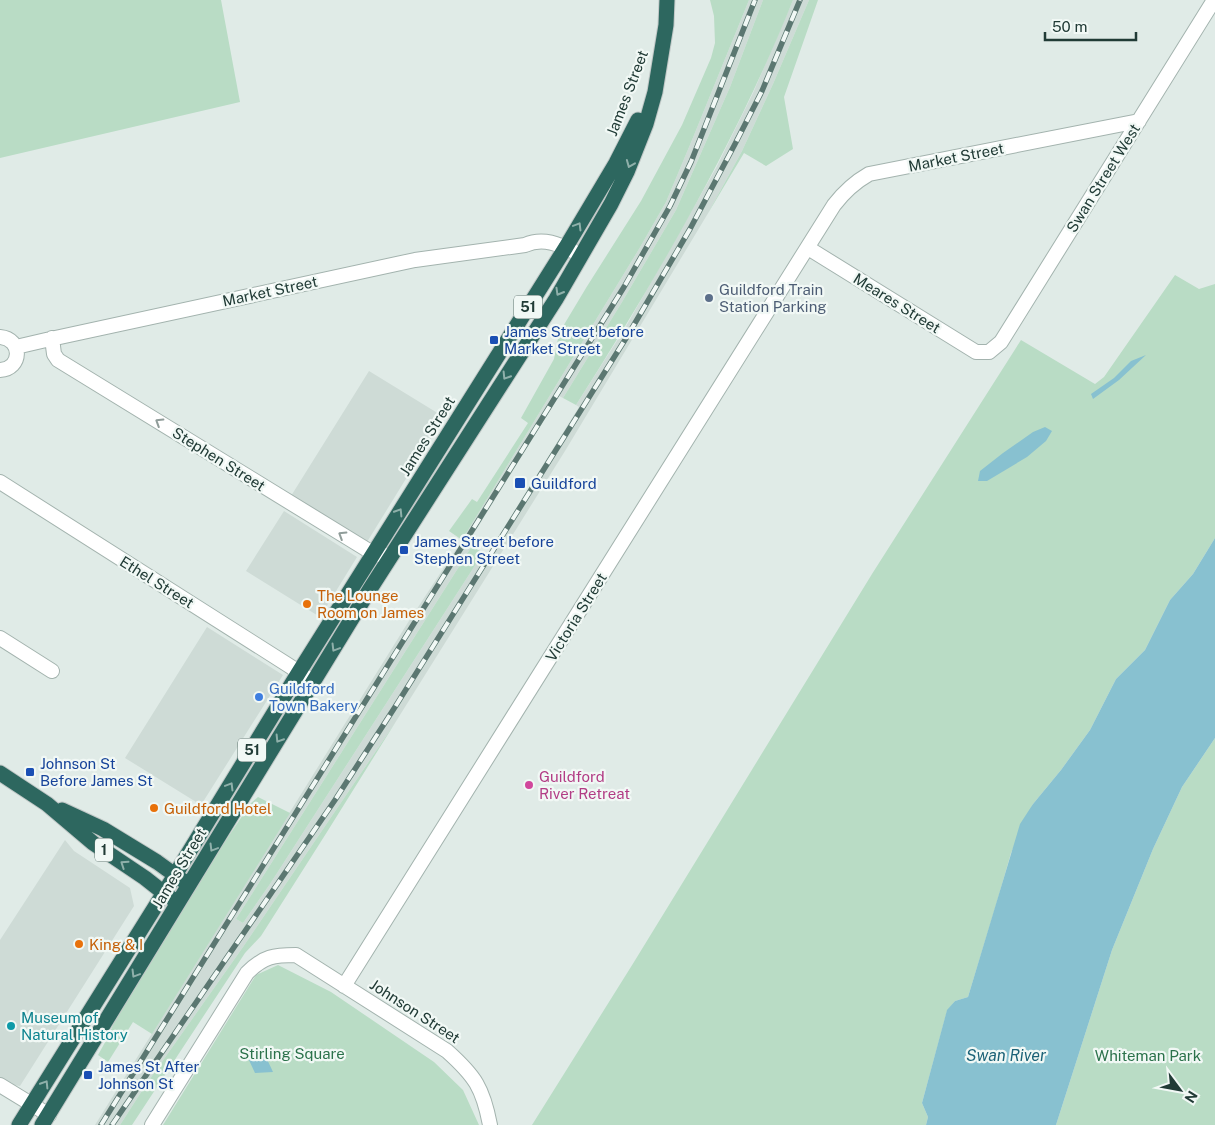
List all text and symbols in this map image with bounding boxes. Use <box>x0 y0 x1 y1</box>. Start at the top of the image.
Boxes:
scale bar <box>1045 10 1136 42</box>
text: 50 m <box>1052 18 1087 35</box>
street label: James Street <box>603 48 651 138</box>
street label: Swan Street West <box>1063 120 1143 235</box>
street label: Market Street <box>907 139 1005 175</box>
one-way arrow <box>626 159 636 167</box>
one-way arrow <box>572 223 582 232</box>
street label: Meares Street <box>850 270 944 337</box>
street label: Market Street <box>221 273 319 309</box>
place label: Guildford Train Station Parking <box>719 281 827 315</box>
one-way arrow <box>556 287 566 296</box>
marker: Guildford Train Station Parking <box>703 292 715 304</box>
road number: 51 <box>514 296 542 318</box>
place label: James Street before Market Street <box>504 323 644 357</box>
marker: James Street before Market Street <box>488 334 500 346</box>
one-way arrow <box>503 370 512 379</box>
street label: James Street <box>396 393 458 479</box>
one-way arrow <box>156 419 165 428</box>
street label: Stephen Street <box>170 424 269 494</box>
place label: Guildford <box>531 475 597 492</box>
marker: Guildford <box>513 476 527 490</box>
one-way arrow <box>393 509 403 518</box>
one-way arrow <box>339 531 348 541</box>
place label: James Street before Stephen Street <box>414 533 554 567</box>
marker: James Street before Stephen Street <box>398 544 410 556</box>
street label: Ethel Street <box>117 553 197 612</box>
street label: Victoria Street <box>542 570 610 664</box>
place label: The Lounge Room on James <box>317 587 424 621</box>
marker: The Lounge Room on James <box>301 598 313 610</box>
one-way arrow <box>331 643 341 652</box>
place label: Guildford Town Bakery <box>269 680 358 714</box>
marker: Guildford Town Bakery <box>253 691 265 703</box>
one-way arrow <box>276 733 285 742</box>
road number: 51 <box>238 738 266 762</box>
place label: Johnson St Before James St <box>40 755 153 789</box>
marker: Johnson St Before James St <box>24 766 36 778</box>
place label: Guildford River Retreat <box>539 768 630 802</box>
marker: Guildford River Retreat <box>523 779 535 791</box>
one-way arrow <box>223 782 233 791</box>
place label: Guildford Hotel <box>164 800 272 817</box>
marker: Guildford Hotel <box>148 802 160 814</box>
street label: James Street <box>148 825 210 911</box>
road number: 1 <box>95 838 113 862</box>
one-way arrow <box>209 842 219 851</box>
one-way arrow <box>121 861 130 870</box>
place label: King & I <box>89 936 143 953</box>
marker: King & I <box>73 938 85 950</box>
one-way arrow <box>132 968 142 977</box>
street label: Johnson Street <box>367 976 463 1046</box>
place label: Museum of Natural History <box>21 1009 128 1043</box>
marker: Museum of Natural History <box>5 1020 17 1032</box>
park label: Stirling Square <box>239 1045 345 1062</box>
water label: Swan River <box>966 1046 1047 1065</box>
park label: Whiteman Park <box>1095 1047 1201 1064</box>
place label: James St After Johnson St <box>98 1058 199 1092</box>
north arrow <box>1155 1065 1205 1115</box>
marker: James St After Johnson St <box>82 1069 94 1081</box>
one-way arrow <box>39 1080 48 1089</box>
text: N <box>1181 1088 1201 1106</box>

